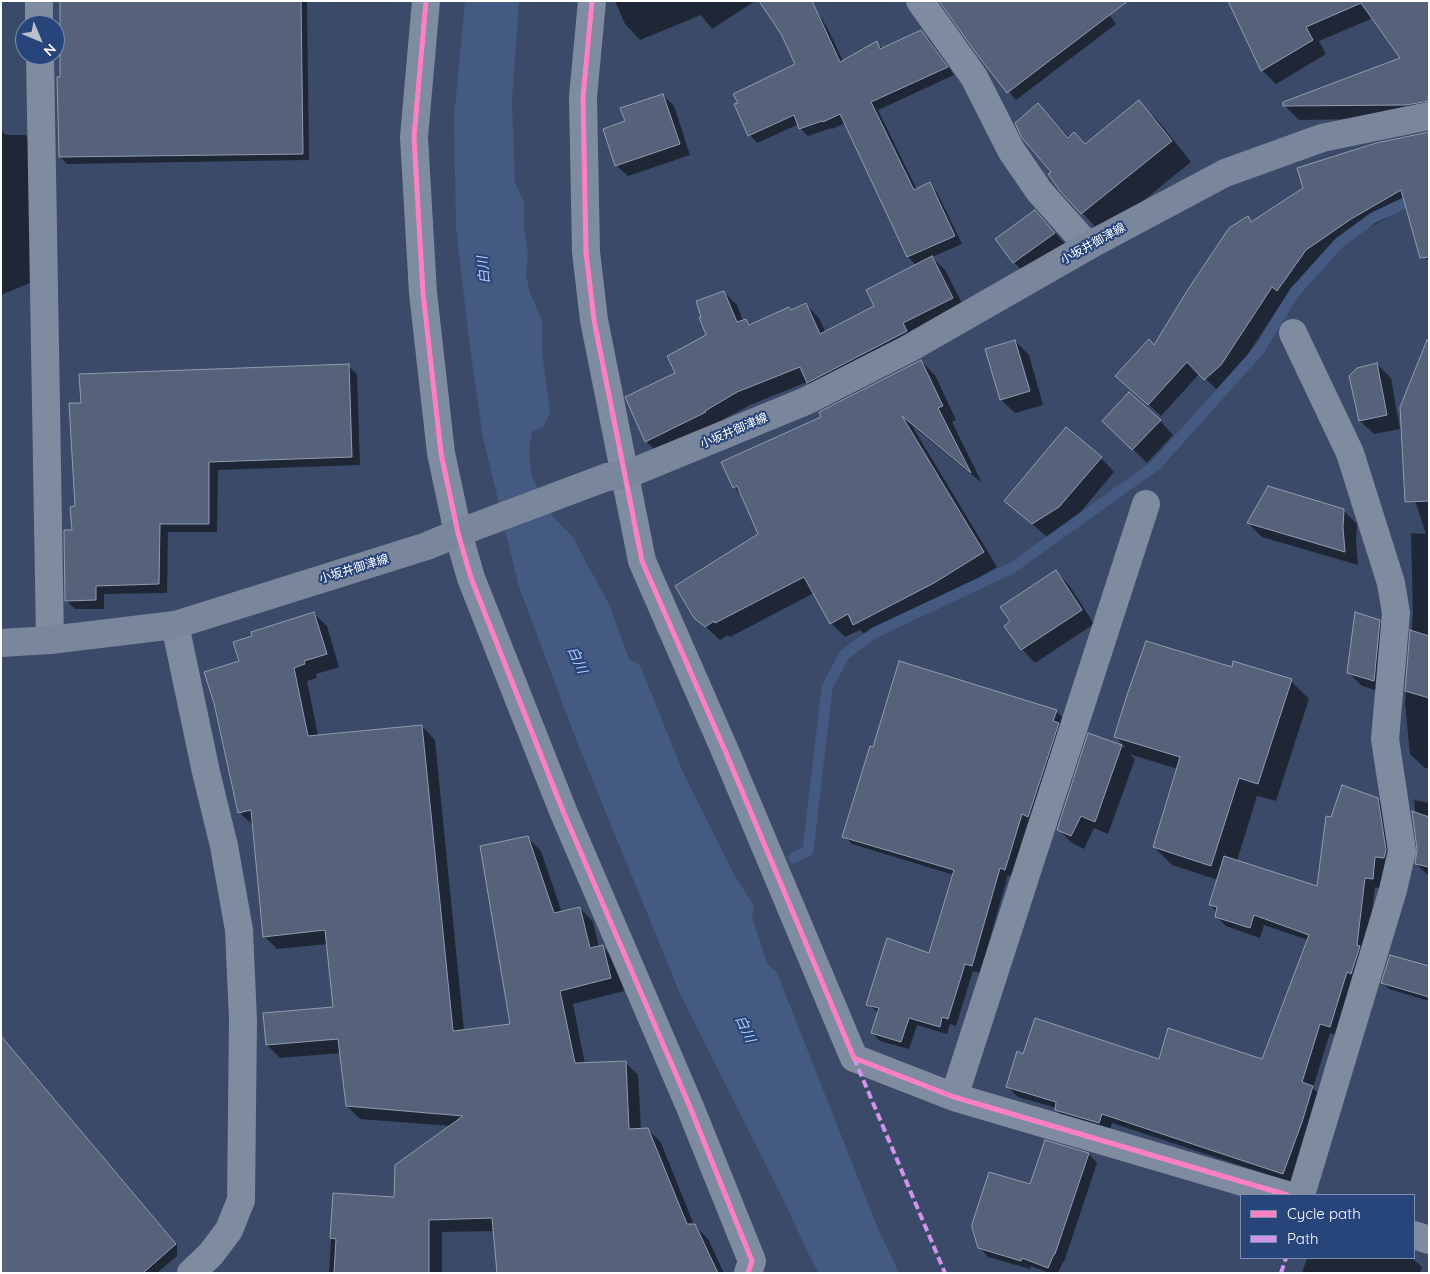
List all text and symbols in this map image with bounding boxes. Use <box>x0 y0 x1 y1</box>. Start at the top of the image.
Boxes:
north arrow <box>15 15 65 65</box>
text: N <box>40 40 60 60</box>
street label: 小坂井御津線 <box>1058 220 1128 268</box>
water label: 白川 <box>474 255 494 285</box>
street label: 小坂井御津線 <box>698 410 770 452</box>
street label: 小坂井御津線 <box>317 552 391 586</box>
water label: 白川 <box>564 644 590 676</box>
water label: 白川 <box>731 1013 759 1045</box>
legend <box>1240 1194 1415 1259</box>
text: Cycle path <box>1287 1204 1361 1223</box>
text: Path <box>1287 1229 1319 1248</box>

